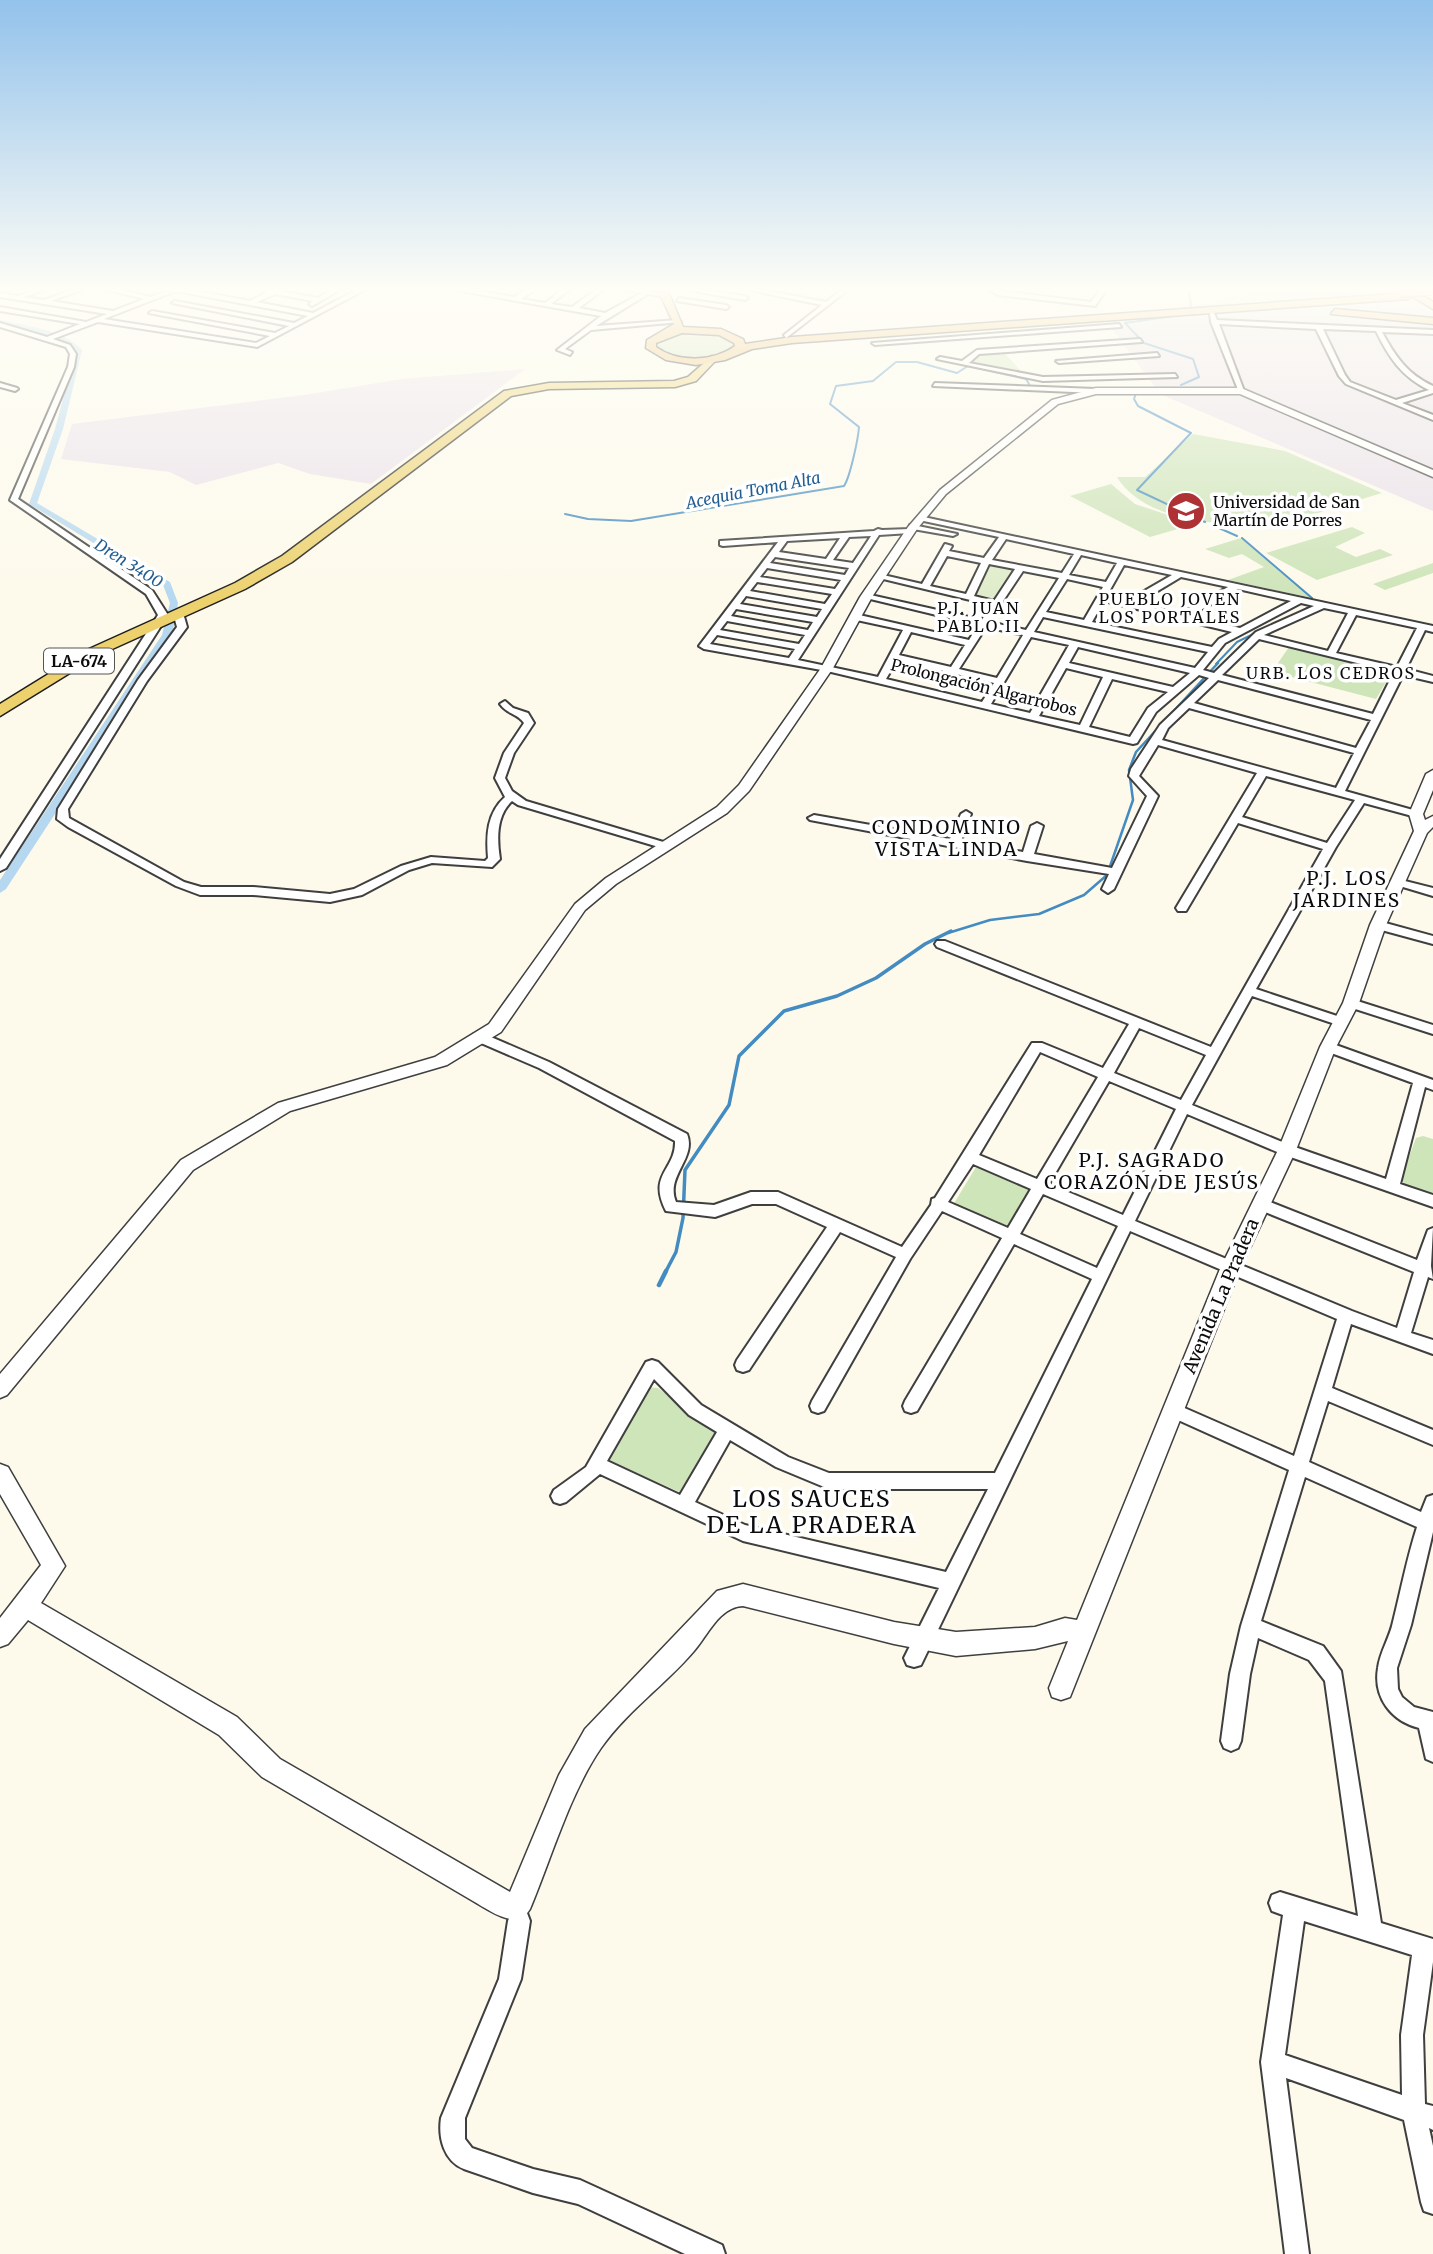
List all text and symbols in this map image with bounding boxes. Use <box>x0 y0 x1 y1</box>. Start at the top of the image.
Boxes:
water label: Acequia Toma Alta <box>682 467 822 513</box>
school or university icon: Universidad de San Martín de Porres <box>1165 490 1207 532</box>
place label: Universidad de San Martín de Porres <box>1213 492 1360 530</box>
water label: Dren 3400 <box>90 534 167 592</box>
district label: PUEBLO JOVEN LOS PORTALES <box>1099 589 1241 627</box>
district label: P.J. JUAN PABLO II <box>937 598 1021 636</box>
road number: LA-674 <box>44 648 114 674</box>
street label: Prolongación Algarrobos <box>889 654 1079 720</box>
district label: URB. LOS CEDROS <box>1246 663 1416 683</box>
district label: CONDOMINIO VISTA LINDA <box>872 815 1022 861</box>
district label: P.J. LOS JARDINES <box>1292 866 1401 912</box>
district label: P.J. SAGRADO CORAZÓN DE JESÚS <box>1044 1148 1260 1194</box>
street label: Avenida La Pradera <box>1177 1214 1264 1378</box>
district label: LOS SAUCES DE LA PRADERA <box>706 1484 918 1539</box>

